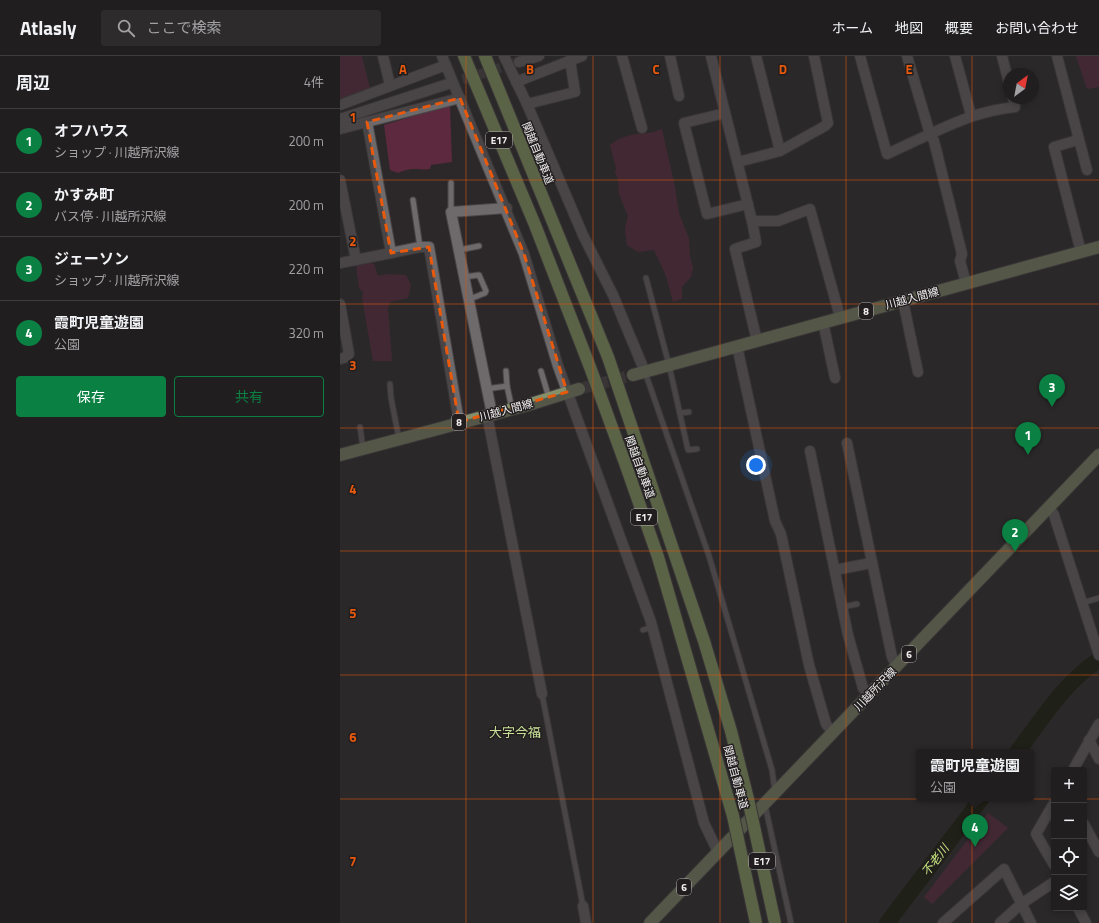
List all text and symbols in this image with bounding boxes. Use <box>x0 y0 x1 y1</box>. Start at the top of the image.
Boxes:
search box <box>101 10 381 46</box>
text: Atlasly <box>20 13 77 42</box>
text: ここで検索 <box>147 16 222 39</box>
icon: search <box>115 17 137 39</box>
text: ホーム <box>831 17 873 38</box>
text: 地図 <box>895 17 923 38</box>
text: 概要 <box>945 17 973 38</box>
text: お問い合わせ <box>995 17 1079 38</box>
text: A <box>399 59 407 79</box>
text: B <box>526 59 534 79</box>
text: C <box>652 59 660 79</box>
text: D <box>779 59 787 79</box>
text: E <box>905 59 913 79</box>
north arrow <box>1003 68 1039 104</box>
text: 周辺 <box>16 70 50 96</box>
text: 4件 <box>304 72 324 92</box>
text: 1 <box>349 107 357 127</box>
text: オフハウス <box>54 119 129 142</box>
street label: 関越自動車道 <box>518 119 558 187</box>
text: 1 <box>25 131 33 151</box>
text: 200 m <box>288 131 324 151</box>
road number: E17 <box>486 132 512 148</box>
text: ショップ · 川越所沢線 <box>54 142 180 162</box>
text: かすみ町 <box>54 183 114 206</box>
text: 2 <box>25 195 33 215</box>
text: 200 m <box>288 195 324 215</box>
text: バス停 · 川越所沢線 <box>54 206 167 226</box>
text: 2 <box>349 231 357 251</box>
text: ジェーソン <box>54 247 129 270</box>
text: 3 <box>25 259 33 279</box>
text: 220 m <box>288 259 324 279</box>
text: ショップ · 川越所沢線 <box>54 270 180 290</box>
street label: 川越入間線 <box>883 283 941 313</box>
road number: 8 <box>859 303 873 319</box>
text: 霞町児童遊園 <box>54 311 144 334</box>
text: 4 <box>25 323 33 343</box>
text: 320 m <box>288 323 324 343</box>
text: 公園 <box>54 334 80 354</box>
text: 3 <box>349 355 357 375</box>
pin: 3 <box>1039 374 1065 407</box>
button: 保存 <box>16 376 166 417</box>
button: 共有 <box>174 376 324 417</box>
street label: 川越入間線 <box>477 395 535 425</box>
road number: 8 <box>452 414 466 430</box>
pin: 1 <box>1015 422 1041 455</box>
street label: 関越自動車道 <box>621 433 659 501</box>
your location <box>746 455 766 475</box>
text: 4 <box>349 479 357 499</box>
road number: E17 <box>631 509 657 525</box>
pin: 2 <box>1002 519 1028 552</box>
text: 5 <box>349 603 357 623</box>
road number: 6 <box>902 646 916 662</box>
street label: 川越所沢線 <box>850 664 900 714</box>
district label: 大字今福 <box>489 722 541 742</box>
text: 6 <box>349 727 357 747</box>
street label: 関越自動車道 <box>720 743 752 811</box>
popup <box>916 749 1034 801</box>
text: 霞町児童遊園 <box>930 754 1020 777</box>
map controls <box>1051 767 1087 911</box>
button: + <box>1051 767 1087 803</box>
text: 公園 <box>930 777 956 797</box>
button: − <box>1051 803 1087 839</box>
pin: 4 <box>962 814 988 847</box>
water label: 不老川 <box>917 838 955 880</box>
button: locate <box>1051 839 1087 875</box>
text: 7 <box>349 851 357 871</box>
road number: E17 <box>749 853 775 869</box>
button: layers <box>1051 875 1087 911</box>
road number: 6 <box>677 879 691 895</box>

